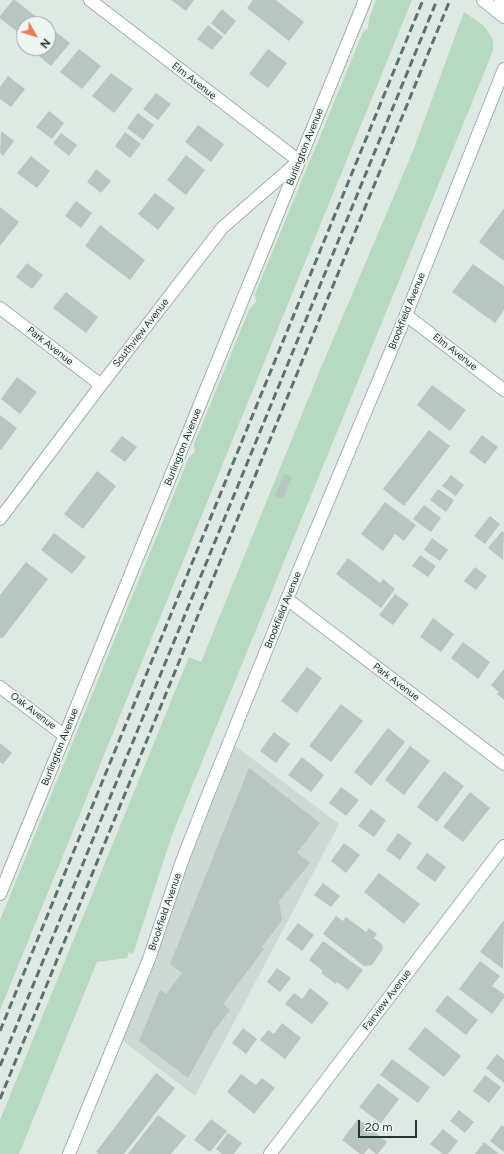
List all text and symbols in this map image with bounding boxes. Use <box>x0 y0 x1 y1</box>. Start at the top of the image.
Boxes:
north arrow <box>16 16 56 56</box>
text: N <box>37 36 53 51</box>
street label: Elm Avenue <box>169 60 219 102</box>
street label: Burlington Avenue <box>284 107 326 187</box>
street label: Brookfield Avenue <box>386 271 428 351</box>
street label: Southview Avenue <box>110 296 172 370</box>
street label: Park Avenue <box>25 324 75 368</box>
street label: Elm Avenue <box>430 331 480 373</box>
street label: Burlington Avenue <box>162 407 204 487</box>
street label: Brookfield Avenue <box>262 570 304 650</box>
street label: Park Avenue <box>370 661 422 703</box>
street label: Oak Avenue <box>8 690 58 732</box>
street label: Burlington Avenue <box>39 707 81 787</box>
street label: Brookfield Avenue <box>146 871 184 953</box>
street label: Fairview Avenue <box>360 967 414 1033</box>
scale bar <box>360 1112 419 1138</box>
text: 20 m <box>365 1120 393 1134</box>

